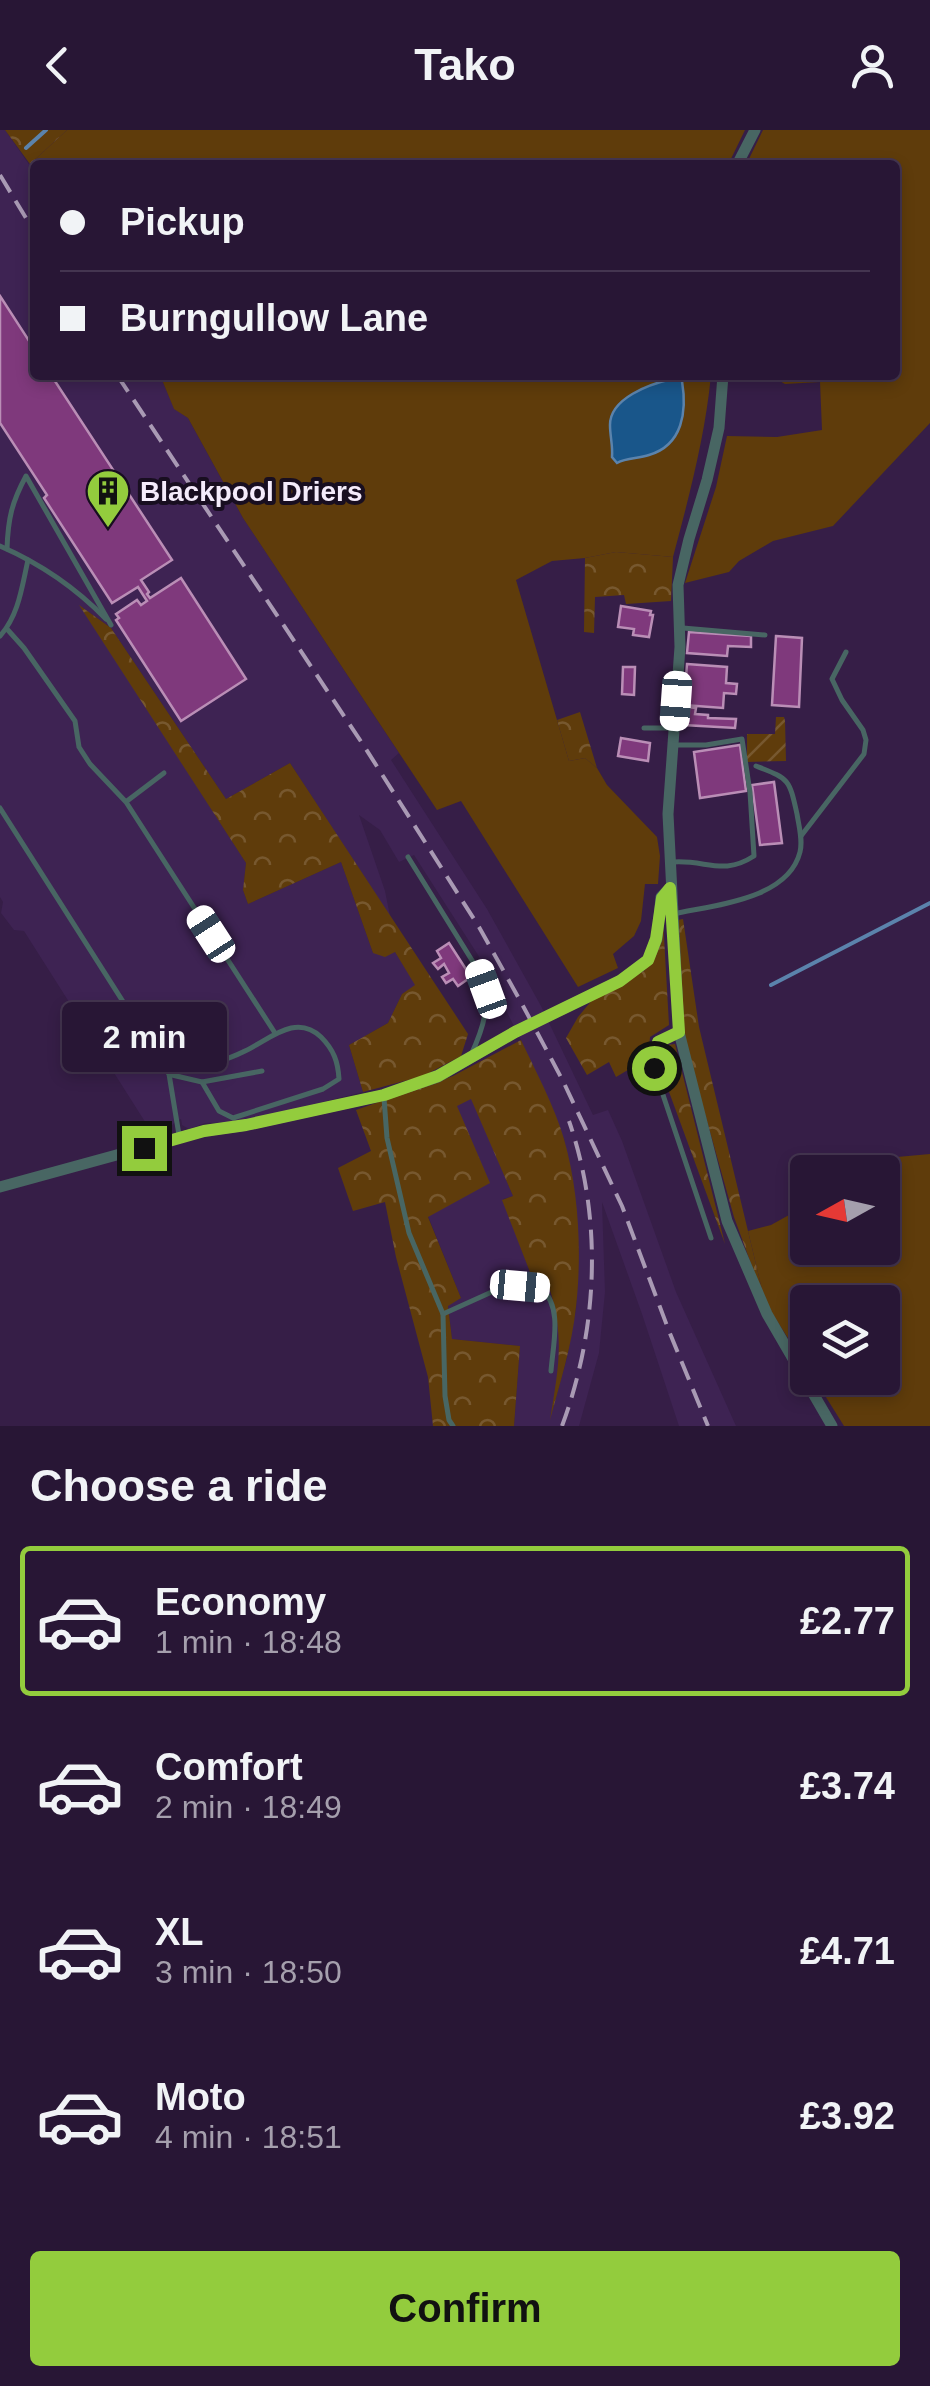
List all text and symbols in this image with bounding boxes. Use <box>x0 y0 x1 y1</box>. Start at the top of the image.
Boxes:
icon: back <box>30 38 85 93</box>
icon: person <box>845 38 900 93</box>
text: Tako <box>414 39 516 90</box>
text: Pickup <box>120 201 245 243</box>
text: Burngullow Lane <box>120 297 428 339</box>
building icon: Blackpool Driers <box>85 468 131 529</box>
place label: Blackpool Driers <box>140 476 363 507</box>
car <box>659 670 693 732</box>
car <box>182 901 240 967</box>
car <box>462 956 510 1022</box>
callout: 2 min <box>62 1003 226 1073</box>
text: 2 min <box>103 1019 186 1055</box>
route start <box>632 1046 677 1091</box>
route end <box>122 1126 167 1171</box>
north arrow <box>790 1155 900 1265</box>
map controls <box>790 1155 900 1395</box>
car <box>489 1268 551 1304</box>
button: layers <box>790 1285 900 1395</box>
text: Choose a ride <box>30 1460 328 1511</box>
icon: car <box>35 1576 125 1666</box>
text: Economy <box>155 1581 326 1623</box>
text: £2.77 <box>800 1600 895 1642</box>
text: 1 min · 18:48 <box>155 1624 342 1660</box>
icon: car <box>35 1741 125 1831</box>
text: Comfort <box>155 1746 303 1788</box>
text: £3.74 <box>800 1765 895 1807</box>
text: 2 min · 18:49 <box>155 1789 342 1825</box>
icon: car <box>35 1906 125 1996</box>
text: XL <box>155 1911 204 1953</box>
text: £4.71 <box>800 1930 895 1972</box>
text: 3 min · 18:50 <box>155 1954 342 1990</box>
icon: car <box>35 2071 125 2161</box>
text: Moto <box>155 2076 246 2118</box>
text: £3.92 <box>800 2095 895 2137</box>
text: 4 min · 18:51 <box>155 2119 342 2155</box>
button: Confirm <box>30 2251 900 2366</box>

